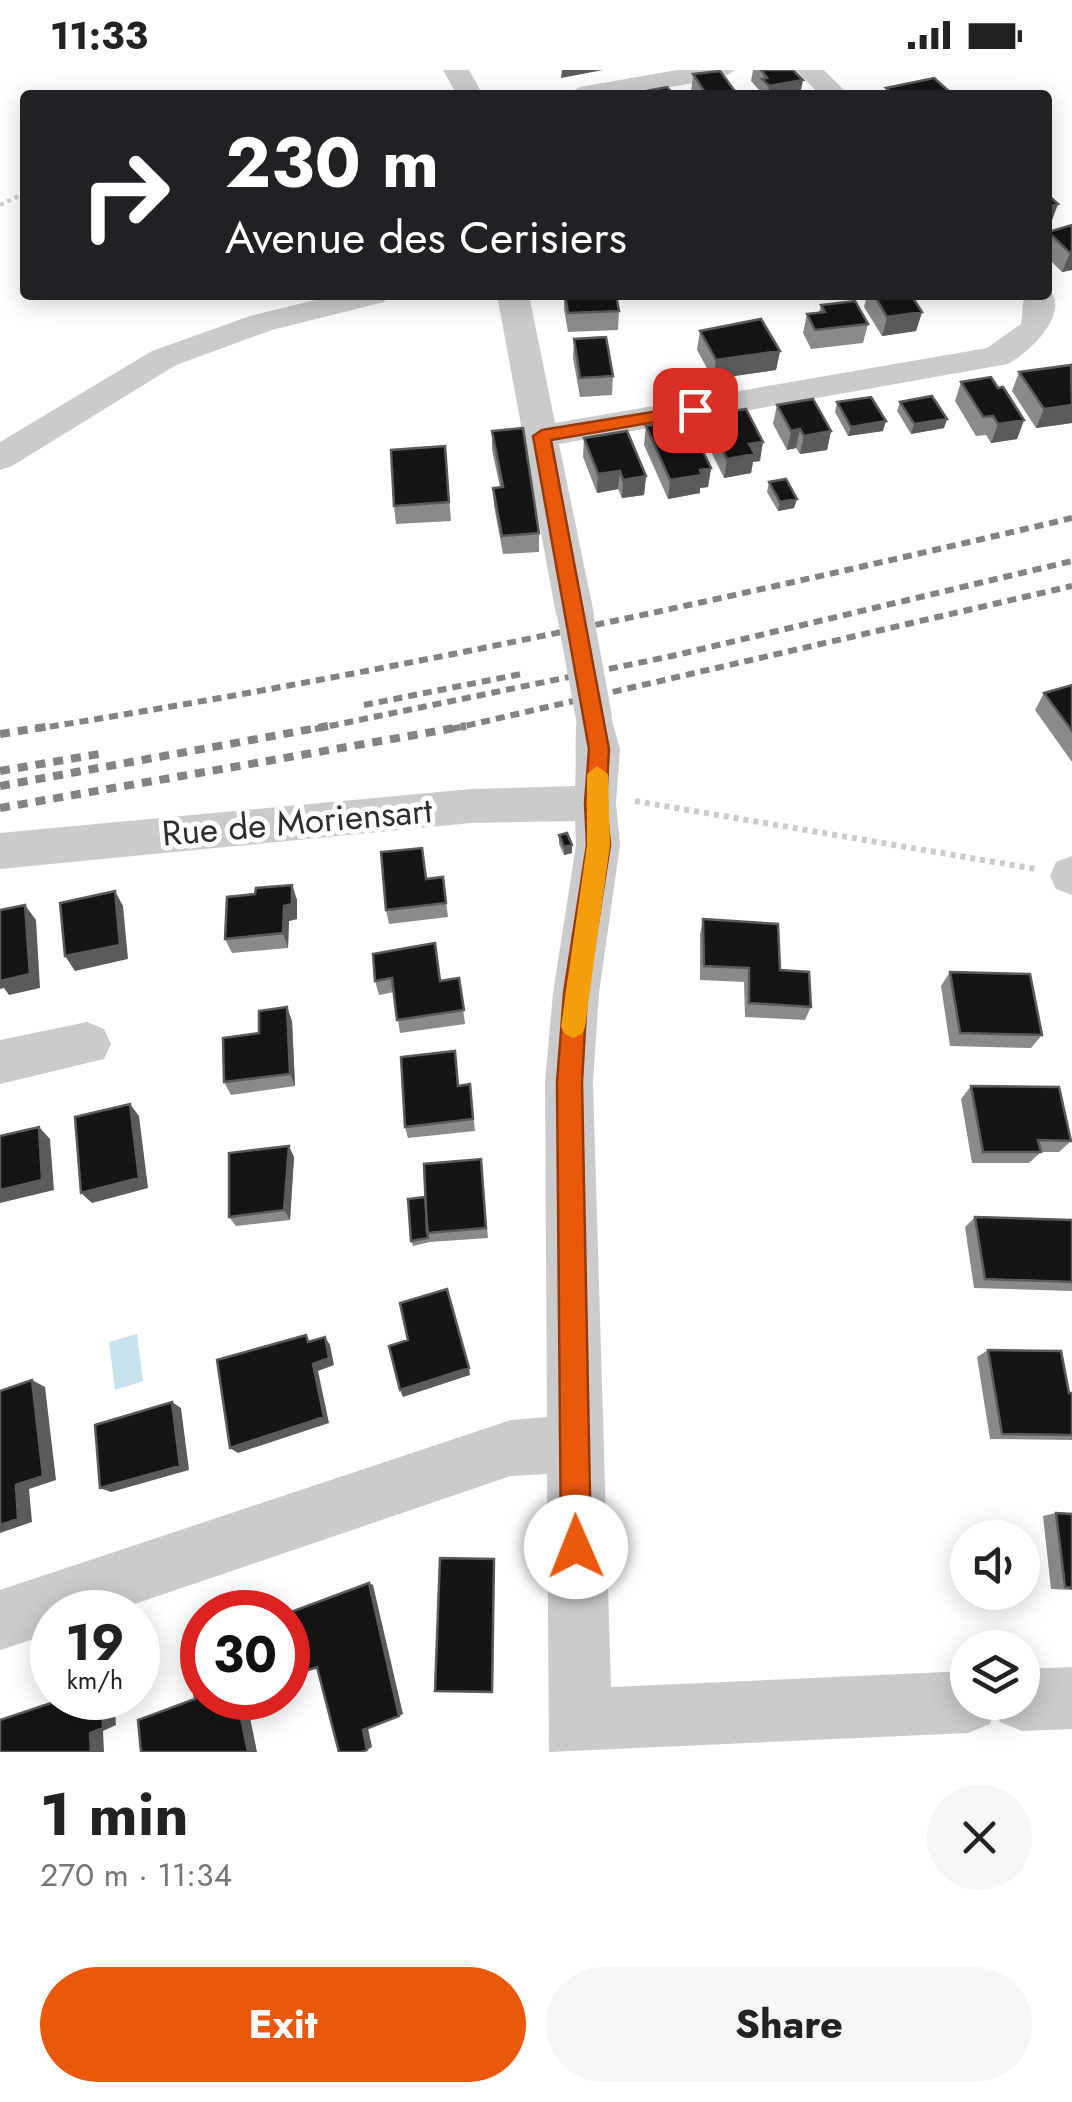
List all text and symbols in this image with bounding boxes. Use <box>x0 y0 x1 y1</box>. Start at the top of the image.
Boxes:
text: 11:33 <box>50 8 148 63</box>
text: 230 m <box>225 112 439 213</box>
icon: right <box>60 130 190 260</box>
text: Avenue des Cerisiers <box>225 205 627 270</box>
pin <box>653 368 738 453</box>
icon: arrive <box>668 383 723 438</box>
street label: Rue de Moriensart <box>160 785 435 859</box>
position arrow <box>524 1495 628 1599</box>
map controls <box>950 1520 1040 1720</box>
button: sound <box>950 1520 1040 1610</box>
speed limit sign: 30 <box>180 1590 310 1720</box>
text: 19 <box>66 1606 124 1679</box>
button: layers <box>950 1630 1040 1720</box>
text: km/h <box>67 1662 123 1698</box>
text: 1 min <box>40 1771 189 1858</box>
button: close <box>927 1785 1032 1890</box>
text: 270 m · 11:34 <box>40 1852 232 1898</box>
button: Exit <box>40 1967 526 2082</box>
button: Share <box>546 1967 1032 2082</box>

